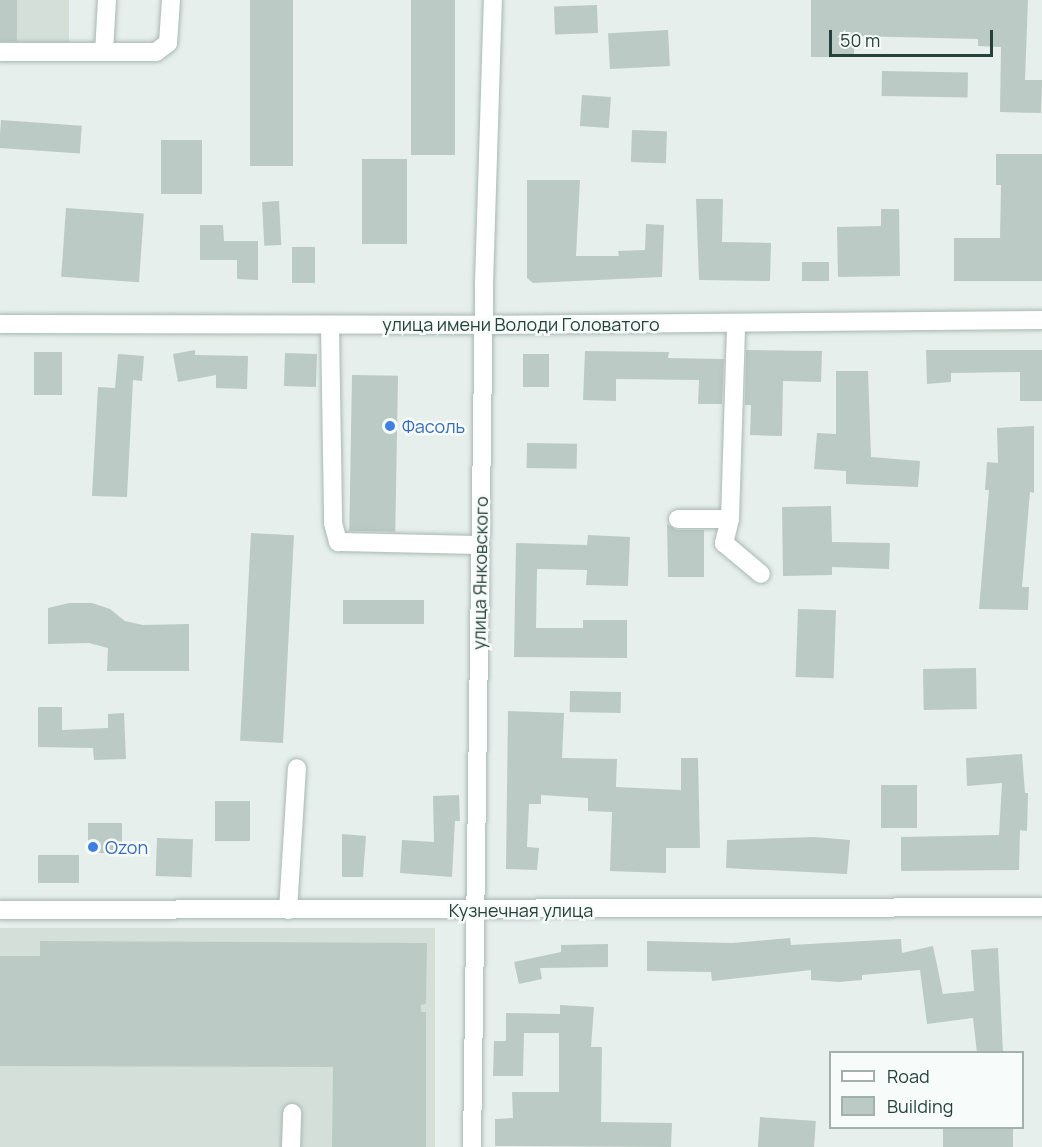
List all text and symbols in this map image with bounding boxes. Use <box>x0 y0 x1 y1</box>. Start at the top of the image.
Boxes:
scale bar <box>832 18 996 56</box>
text: 50 m <box>840 28 880 52</box>
street label: улица имени Володи Головатого <box>382 313 660 335</box>
place label: Фасоль <box>402 415 465 437</box>
marker: Фасоль <box>383 419 397 433</box>
street label: улица Янковского <box>468 496 492 650</box>
place label: Ozon <box>105 836 148 858</box>
marker: Ozon <box>86 840 100 854</box>
street label: Кузнечная улица <box>449 899 593 921</box>
legend <box>829 1051 1024 1129</box>
text: Road <box>887 1064 930 1088</box>
text: Building <box>887 1094 953 1118</box>

